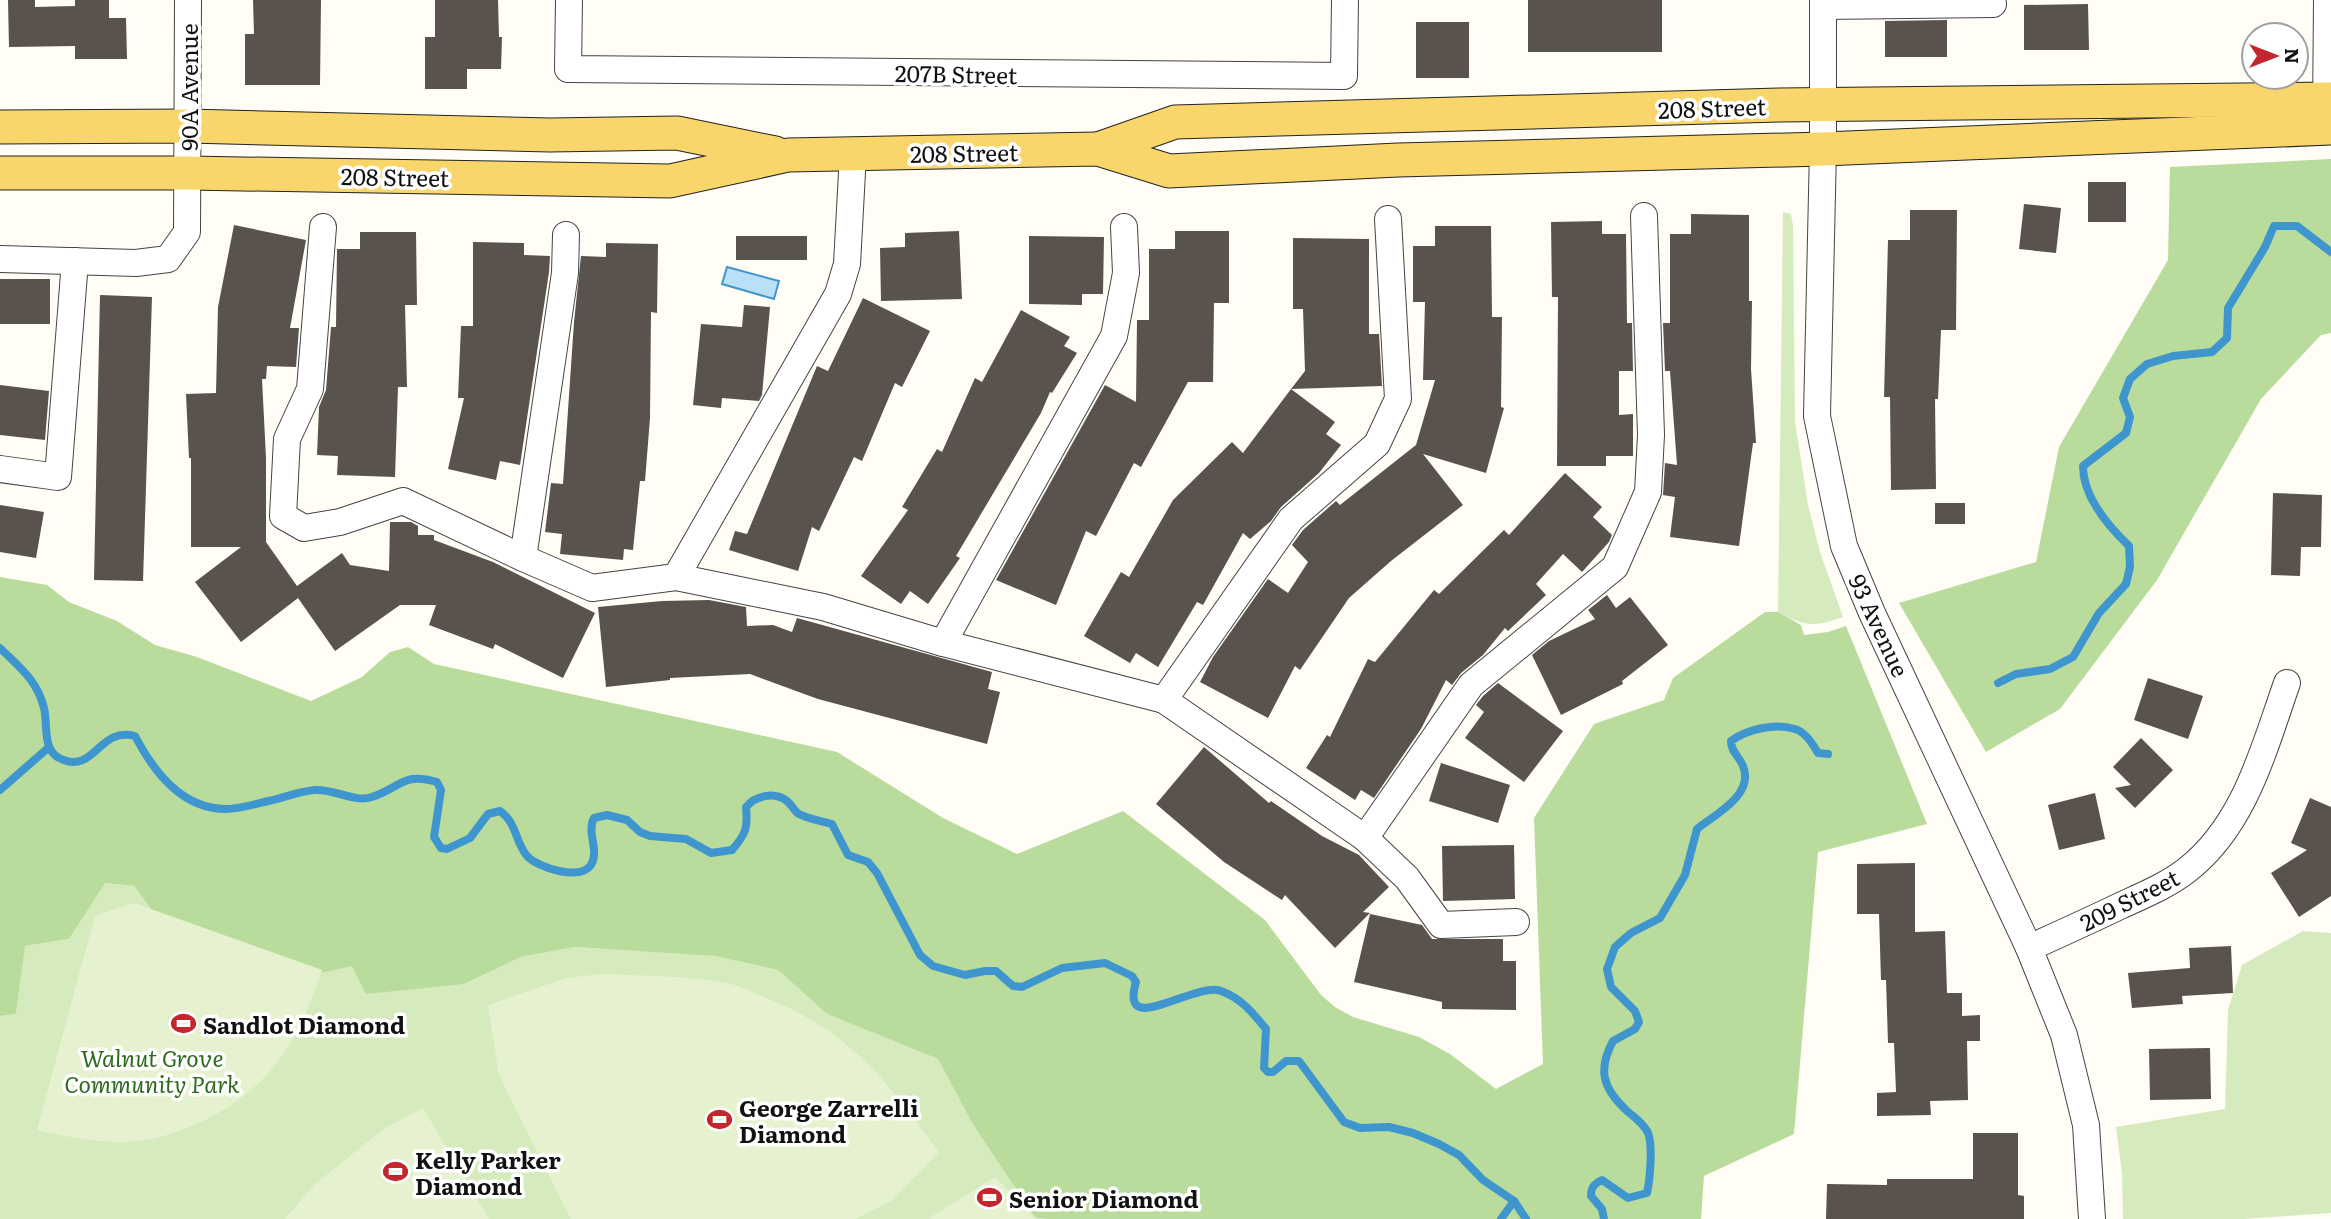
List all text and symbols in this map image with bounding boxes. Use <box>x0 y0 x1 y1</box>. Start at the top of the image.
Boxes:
north arrow <box>2240 21 2310 91</box>
street label: 90A Avenue <box>171 23 205 151</box>
text: N <box>2279 48 2307 64</box>
street label: 207B Street <box>895 55 1018 91</box>
street label: 208 Street <box>1657 88 1767 126</box>
street label: 208 Street <box>910 134 1019 170</box>
street label: 208 Street <box>341 158 450 194</box>
street label: 93 Avenue <box>1841 568 1919 682</box>
street label: 209 Street <box>2073 859 2185 939</box>
place label: Sandlot Diamond <box>203 1007 405 1041</box>
sports icon: Sandlot Diamond <box>169 1010 197 1038</box>
park label: Walnut Grove Community Park <box>64 1040 240 1100</box>
place label: George Zarrelli Diamond <box>739 1090 919 1150</box>
sports icon: George Zarrelli Diamond <box>705 1106 733 1134</box>
place label: Kelly Parker Diamond <box>415 1142 561 1202</box>
sports icon: Kelly Parker Diamond <box>381 1158 409 1186</box>
place label: Senior Diamond <box>1009 1181 1199 1215</box>
sports icon: Senior Diamond <box>975 1184 1003 1212</box>

